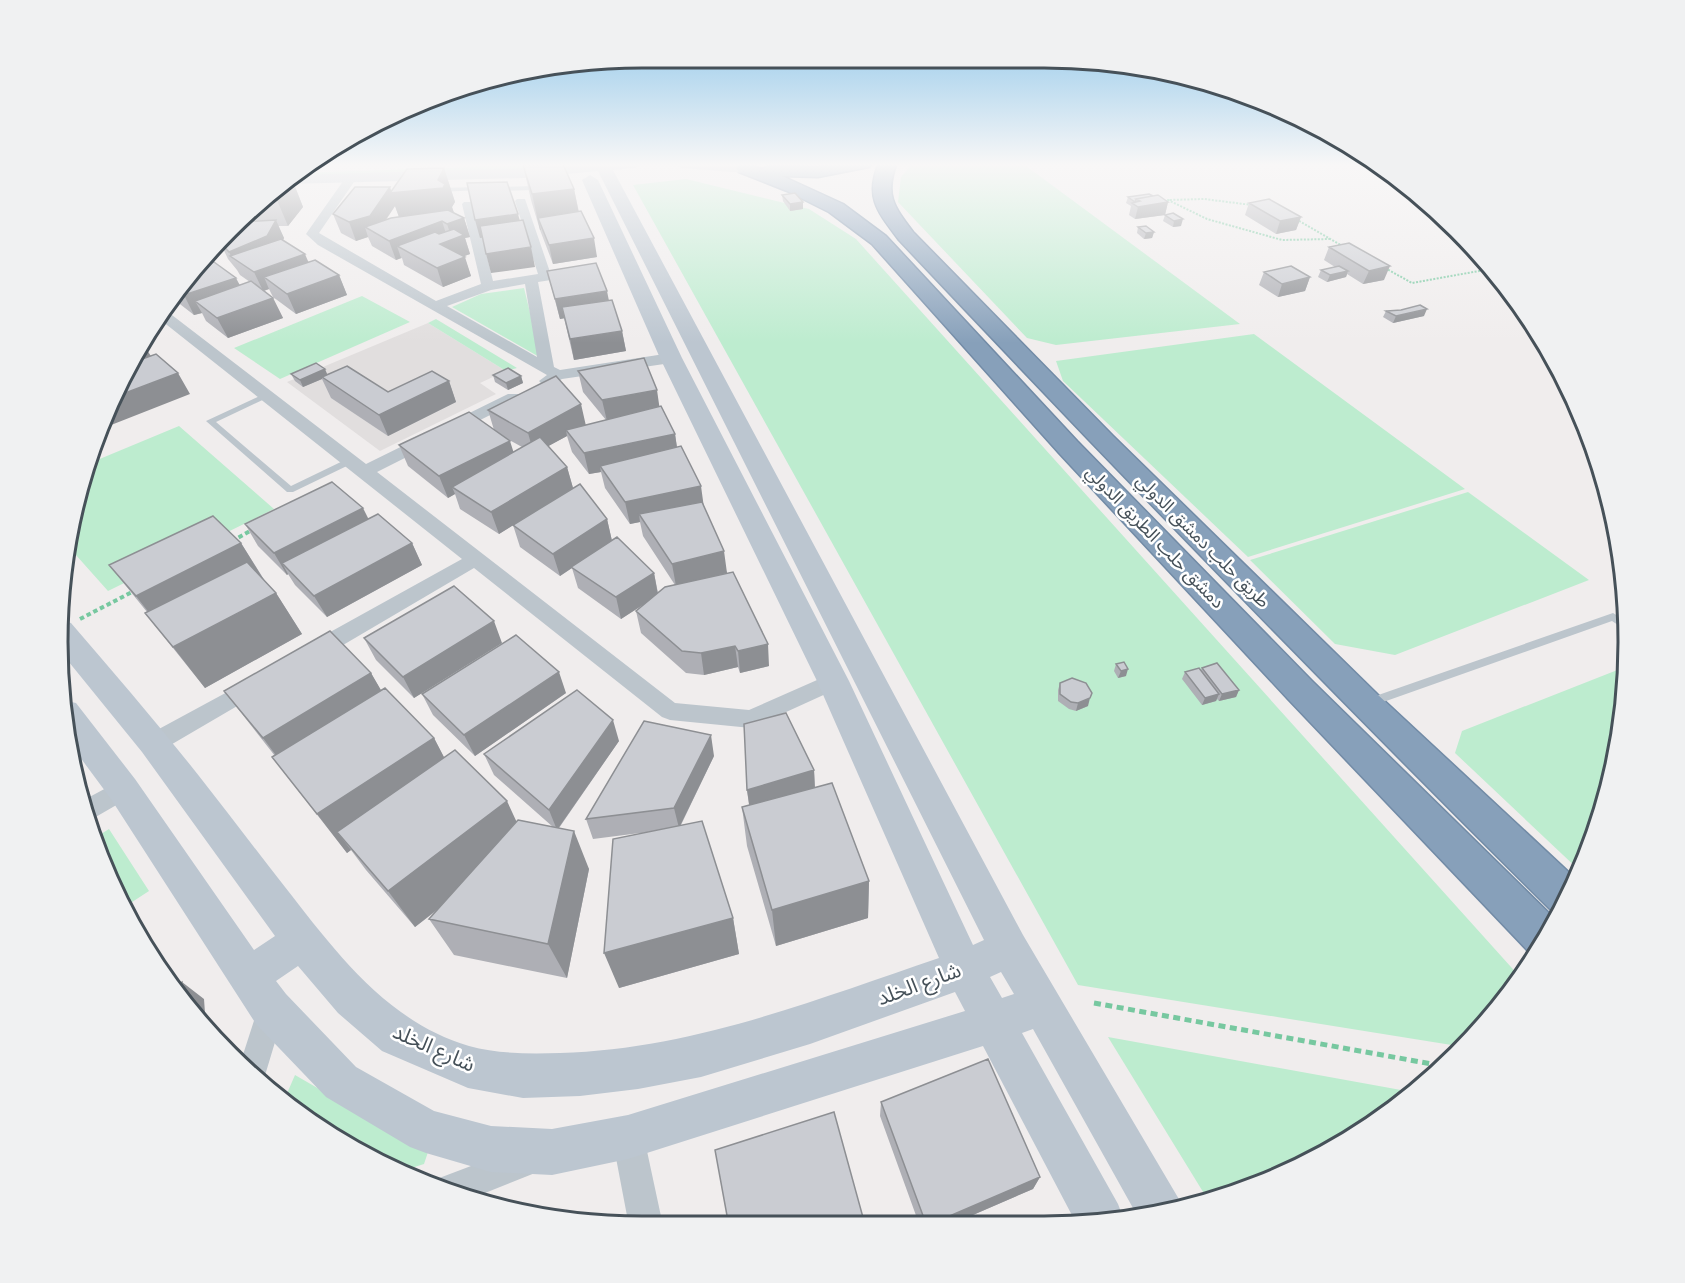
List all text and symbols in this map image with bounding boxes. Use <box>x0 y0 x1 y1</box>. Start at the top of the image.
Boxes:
street label: دمشق حلب الطريق الدولي <box>1080 460 1230 614</box>
street label: طريق حلب دمشق الدولي <box>1130 469 1275 614</box>
street label: شارع الخلد <box>873 956 965 1013</box>
street label: شارع الخلد <box>388 1017 480 1079</box>

